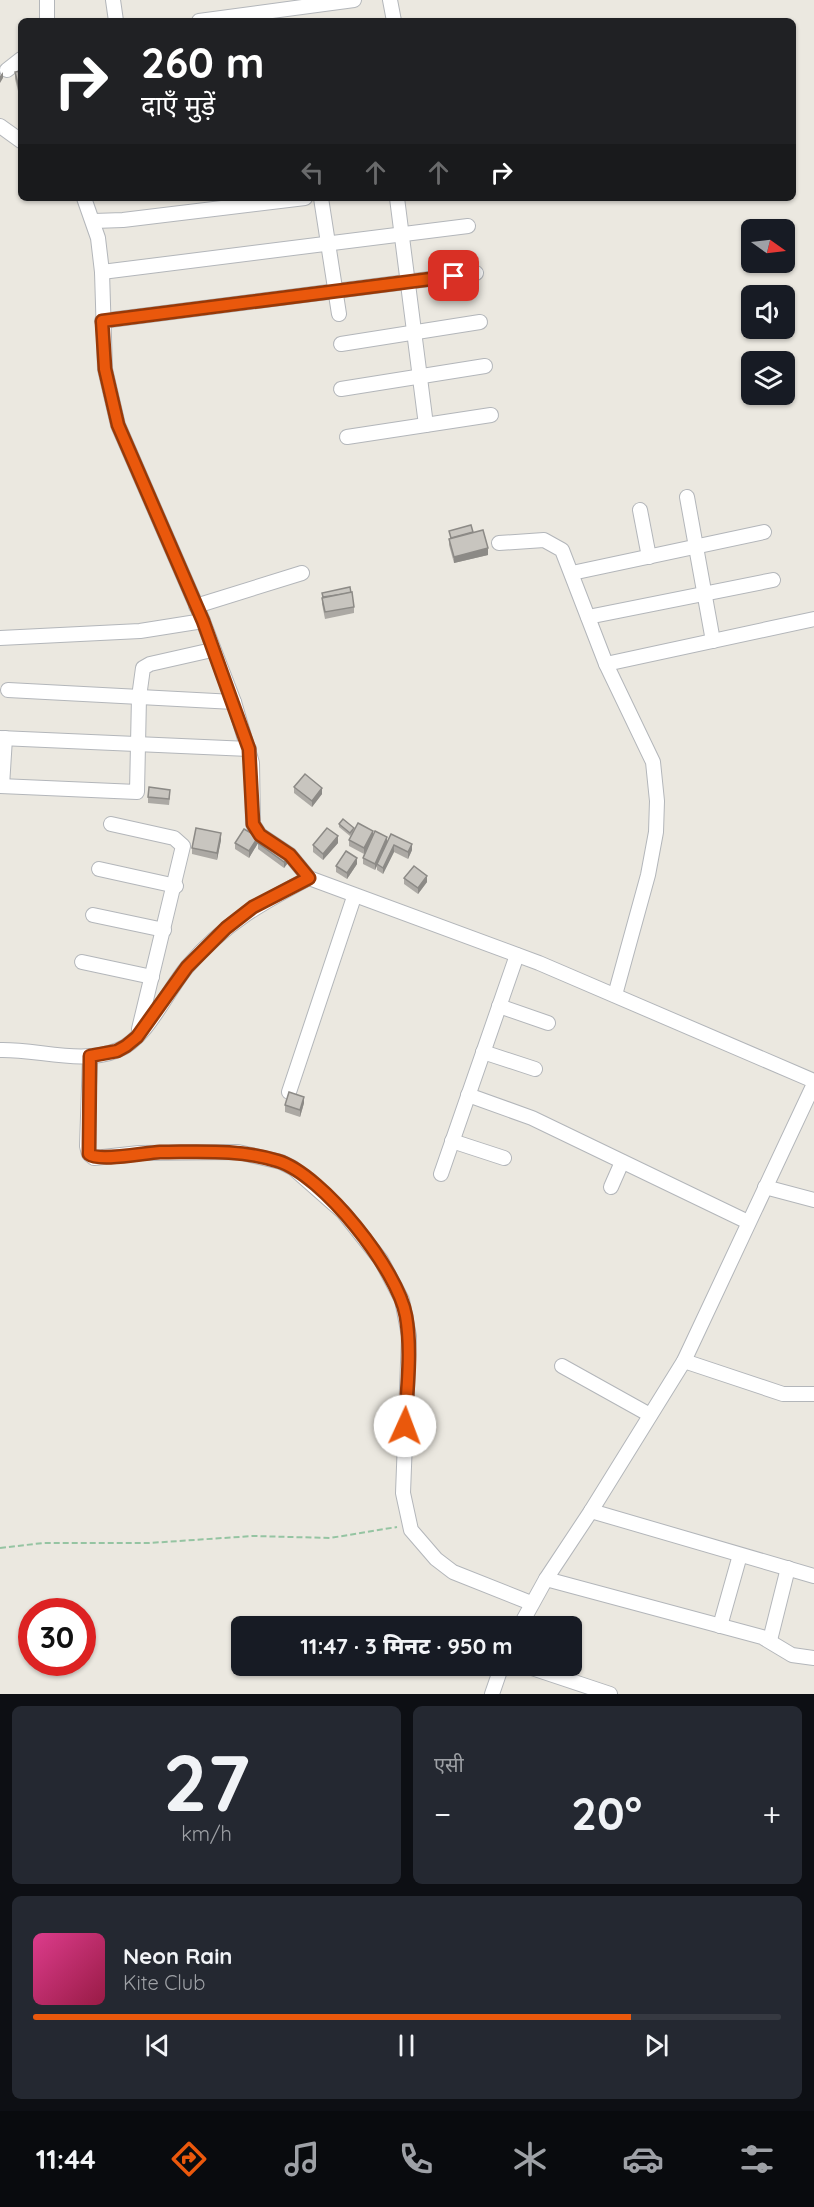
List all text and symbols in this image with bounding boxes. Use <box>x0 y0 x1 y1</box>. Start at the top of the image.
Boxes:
text: 260 m <box>141 36 264 89</box>
icon: right <box>42 42 120 120</box>
text: दाएँ मुड़ें <box>141 88 215 122</box>
icon: left <box>296 156 329 189</box>
icon: ahead <box>359 156 392 189</box>
icon: ahead <box>422 156 455 189</box>
icon: right <box>485 156 518 189</box>
north arrow <box>741 219 795 273</box>
map controls <box>741 219 795 405</box>
pin <box>428 250 479 301</box>
icon: arrive <box>437 259 470 292</box>
button: sound <box>741 285 795 339</box>
button: layers <box>741 351 795 405</box>
position arrow <box>373 1394 437 1458</box>
speed limit sign: 30 <box>18 1598 96 1676</box>
text: 11:47 · 3 मिनट · 950 m <box>300 1632 513 1660</box>
text: 27 <box>163 1733 250 1831</box>
text: एसी <box>434 1752 464 1777</box>
text: 20° <box>571 1785 642 1841</box>
text: − <box>434 1793 451 1834</box>
text: + <box>762 1793 781 1834</box>
text: km/h <box>181 1821 232 1846</box>
text: Neon Rain <box>123 1942 232 1970</box>
text: Kite Club <box>123 1970 205 1995</box>
icon: previous <box>141 2029 174 2062</box>
icon: pause <box>390 2029 423 2062</box>
icon: next <box>640 2029 673 2062</box>
icon: directions <box>168 2138 210 2180</box>
icon: music <box>281 2138 323 2180</box>
icon: phone <box>395 2138 437 2180</box>
icon: climate <box>509 2138 551 2180</box>
icon: car <box>622 2138 664 2180</box>
icon: filters <box>736 2138 778 2180</box>
text: 11:44 <box>36 2142 96 2176</box>

